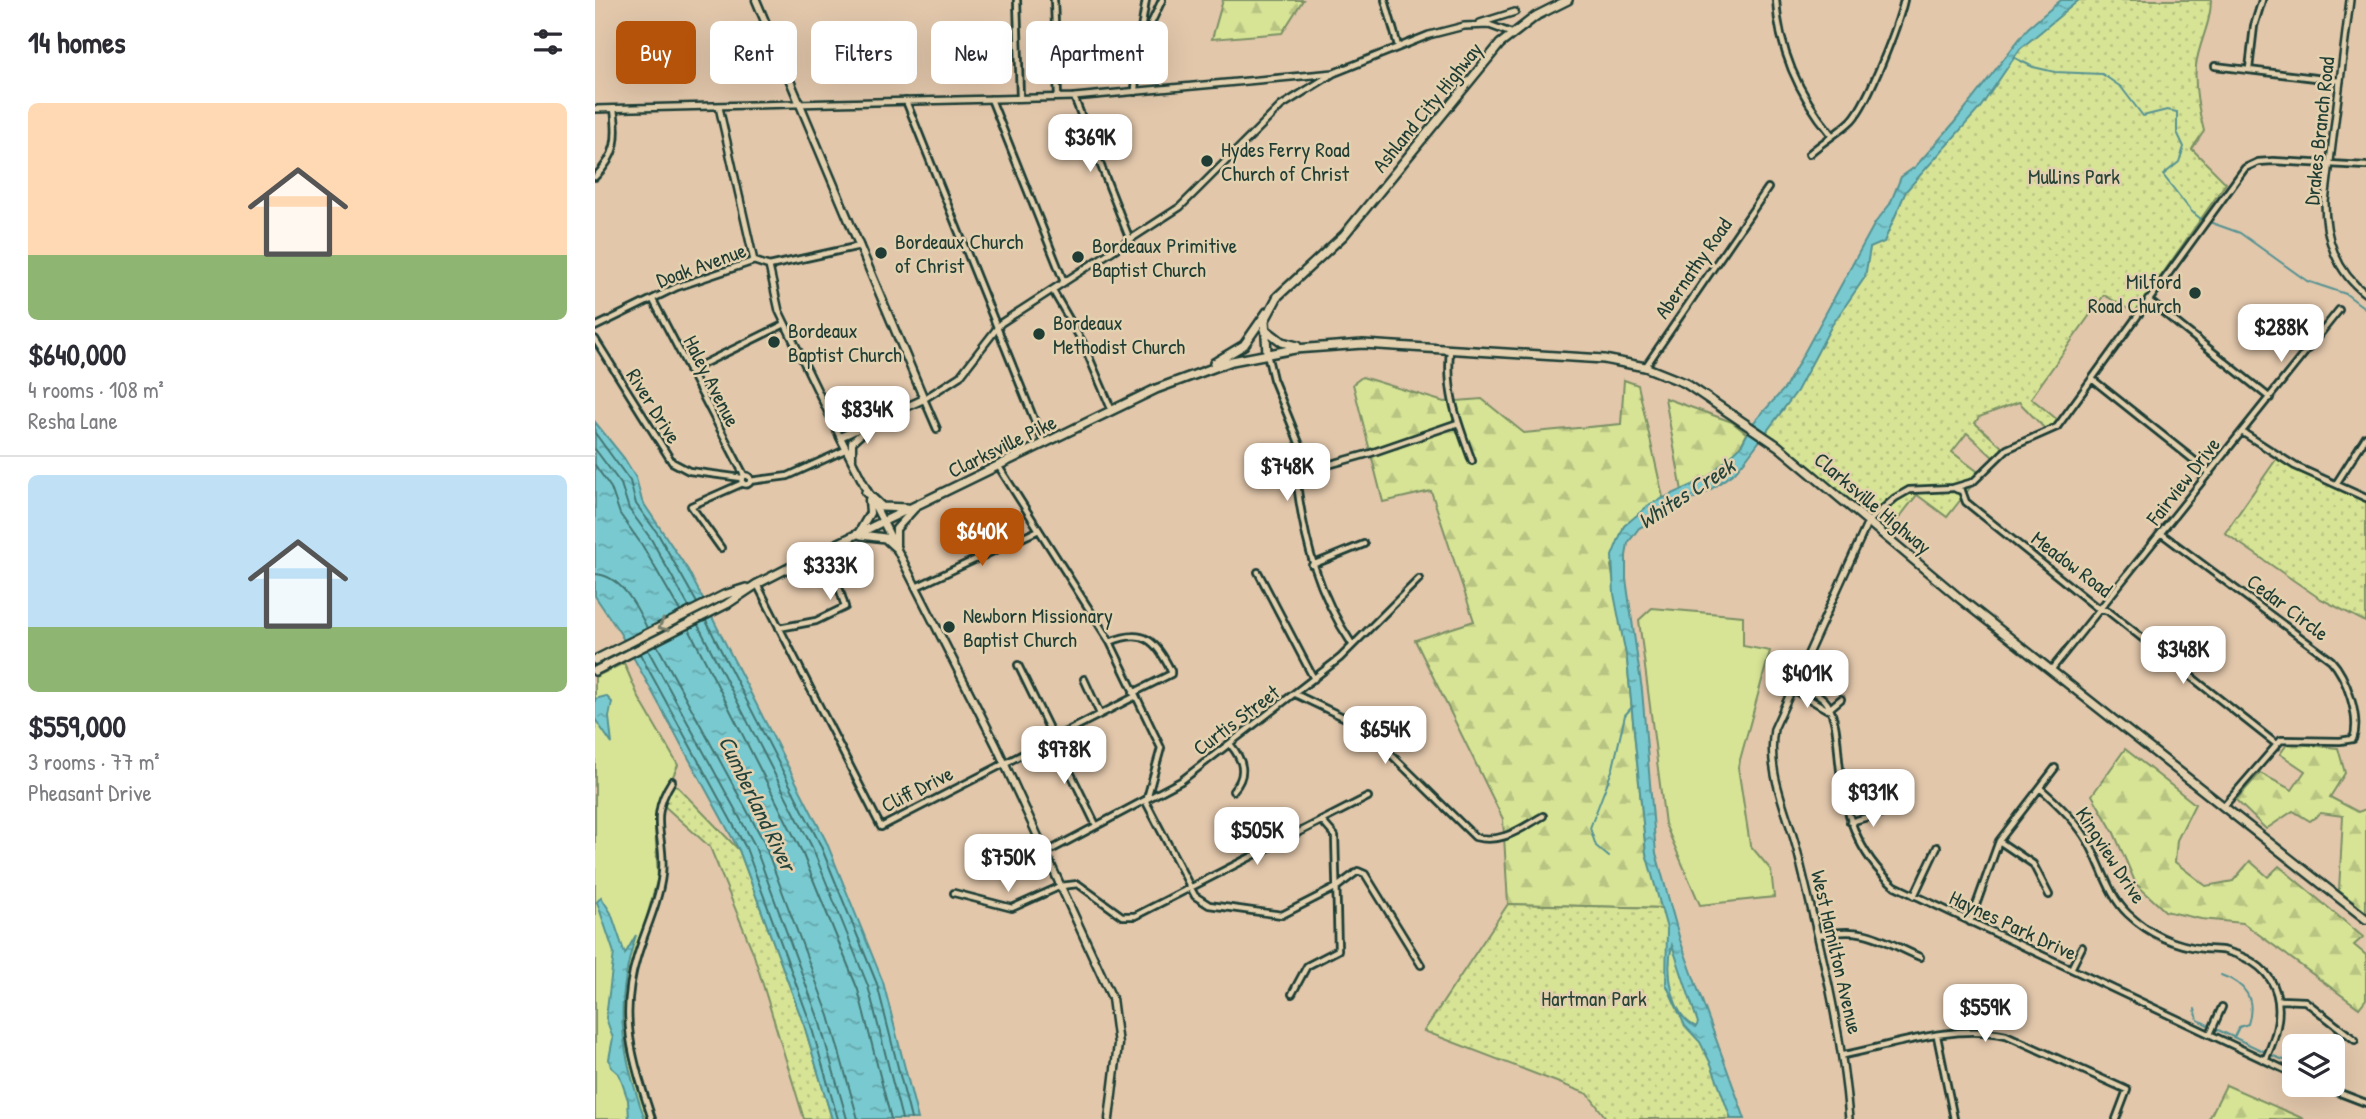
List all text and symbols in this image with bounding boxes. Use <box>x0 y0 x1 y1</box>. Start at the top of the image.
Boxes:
chip: Buy <box>616 21 696 84</box>
chip: Rent <box>710 21 797 84</box>
chip: Filters <box>811 21 917 84</box>
chip: New <box>931 21 1012 84</box>
chip: Apartment <box>1026 21 1168 84</box>
text: 14 homes <box>28 22 126 62</box>
icon: filters <box>529 23 567 61</box>
street label: Ashland City Highway <box>1365 36 1489 178</box>
street label: Drakes Branch Road <box>2297 55 2341 207</box>
pin: $369K <box>1041 114 1139 174</box>
text: $369K <box>1064 121 1116 152</box>
place label: Hydes Ferry Road Church of Christ <box>1221 135 1350 188</box>
icon: home <box>235 149 361 275</box>
marker: Hydes Ferry Road Church of Christ <box>1199 153 1215 169</box>
park label: Mullins Park <box>2028 162 2120 191</box>
street label: Abernathy Road <box>1647 212 1739 324</box>
place label: Bordeaux Church of Christ <box>895 227 1024 280</box>
place label: Bordeaux Primitive Baptist Church <box>1092 231 1237 284</box>
street label: Doak Avenue <box>652 235 750 295</box>
marker: Bordeaux Church of Christ <box>873 245 889 261</box>
marker: Bordeaux Primitive Baptist Church <box>1070 249 1086 265</box>
place label: Milford Road Church <box>2088 267 2181 320</box>
marker: Milford Road Church <box>2187 285 2203 301</box>
pin: $288K <box>2232 304 2330 364</box>
place label: Bordeaux Methodist Church <box>1053 308 1185 361</box>
text: $288K <box>2254 311 2308 342</box>
place label: Bordeaux Baptist Church <box>788 316 902 369</box>
marker: Bordeaux Methodist Church <box>1031 326 1047 342</box>
street label: Haley Avenue <box>677 330 747 432</box>
text: $640,000 <box>28 334 126 374</box>
marker: Bordeaux Baptist Church <box>766 334 782 350</box>
street label: River Drive <box>620 363 688 449</box>
text: 4 rooms · 108 m² <box>28 374 164 405</box>
pin: $834K <box>818 386 916 446</box>
text: $834K <box>841 393 893 424</box>
text: Resha Lane <box>28 405 118 436</box>
street label: Clarksville Pike <box>943 407 1061 485</box>
street label: Fairview Drive <box>2139 431 2227 532</box>
pin: $748K <box>1238 444 1336 503</box>
street label: Clarksville Highway <box>1808 445 1938 561</box>
water label: Whites Creek <box>1632 449 1742 536</box>
text: $748K <box>1260 450 1314 481</box>
pin: $640K <box>933 508 1031 568</box>
text: $640K <box>956 515 1008 546</box>
icon: home <box>235 521 361 647</box>
street label: Meadow Road <box>2025 524 2119 604</box>
pin: $333K <box>781 542 879 602</box>
text: $333K <box>803 549 857 580</box>
street label: Cedar Circle <box>2241 567 2335 647</box>
place label: Newborn Missionary Baptist Church <box>963 601 1113 654</box>
one-way arrow <box>658 618 670 631</box>
marker: Newborn Missionary Baptist Church <box>941 619 957 635</box>
pin: $348K <box>2134 626 2232 686</box>
text: $348K <box>2157 633 2209 664</box>
pin: $401K <box>1758 650 1856 710</box>
text: $401K <box>1782 657 1832 688</box>
street label: Curtis Street <box>1187 677 1286 762</box>
text: $559,000 <box>28 706 126 746</box>
pin: $654K <box>1336 706 1434 766</box>
text: $654K <box>1359 713 1411 744</box>
pin: $978K <box>1015 726 1113 786</box>
water label: Cumberland River <box>712 730 806 879</box>
text: $978K <box>1037 733 1091 764</box>
text: 3 rooms · 77 m² <box>28 746 160 777</box>
street label: Cliff Drive <box>876 759 958 819</box>
pin: $931K <box>1824 770 1922 829</box>
text: $931K <box>1848 776 1898 807</box>
text: Pheasant Drive <box>28 777 152 808</box>
street label: Kingview Drive <box>2069 801 2153 909</box>
pin: $505K <box>1208 808 1306 867</box>
text: $505K <box>1230 814 1284 845</box>
pin: $750K <box>959 834 1057 894</box>
text: $750K <box>980 841 1036 872</box>
street label: West Hamilton Avenue <box>1804 867 1870 1037</box>
street label: Haynes Park Drive <box>1945 883 2081 967</box>
park label: Hartman Park <box>1541 984 1647 1013</box>
pin: $559K <box>1936 984 2034 1044</box>
text: $559K <box>1959 991 2011 1022</box>
map controls <box>2282 1034 2345 1097</box>
button: layers <box>2282 1034 2345 1097</box>

